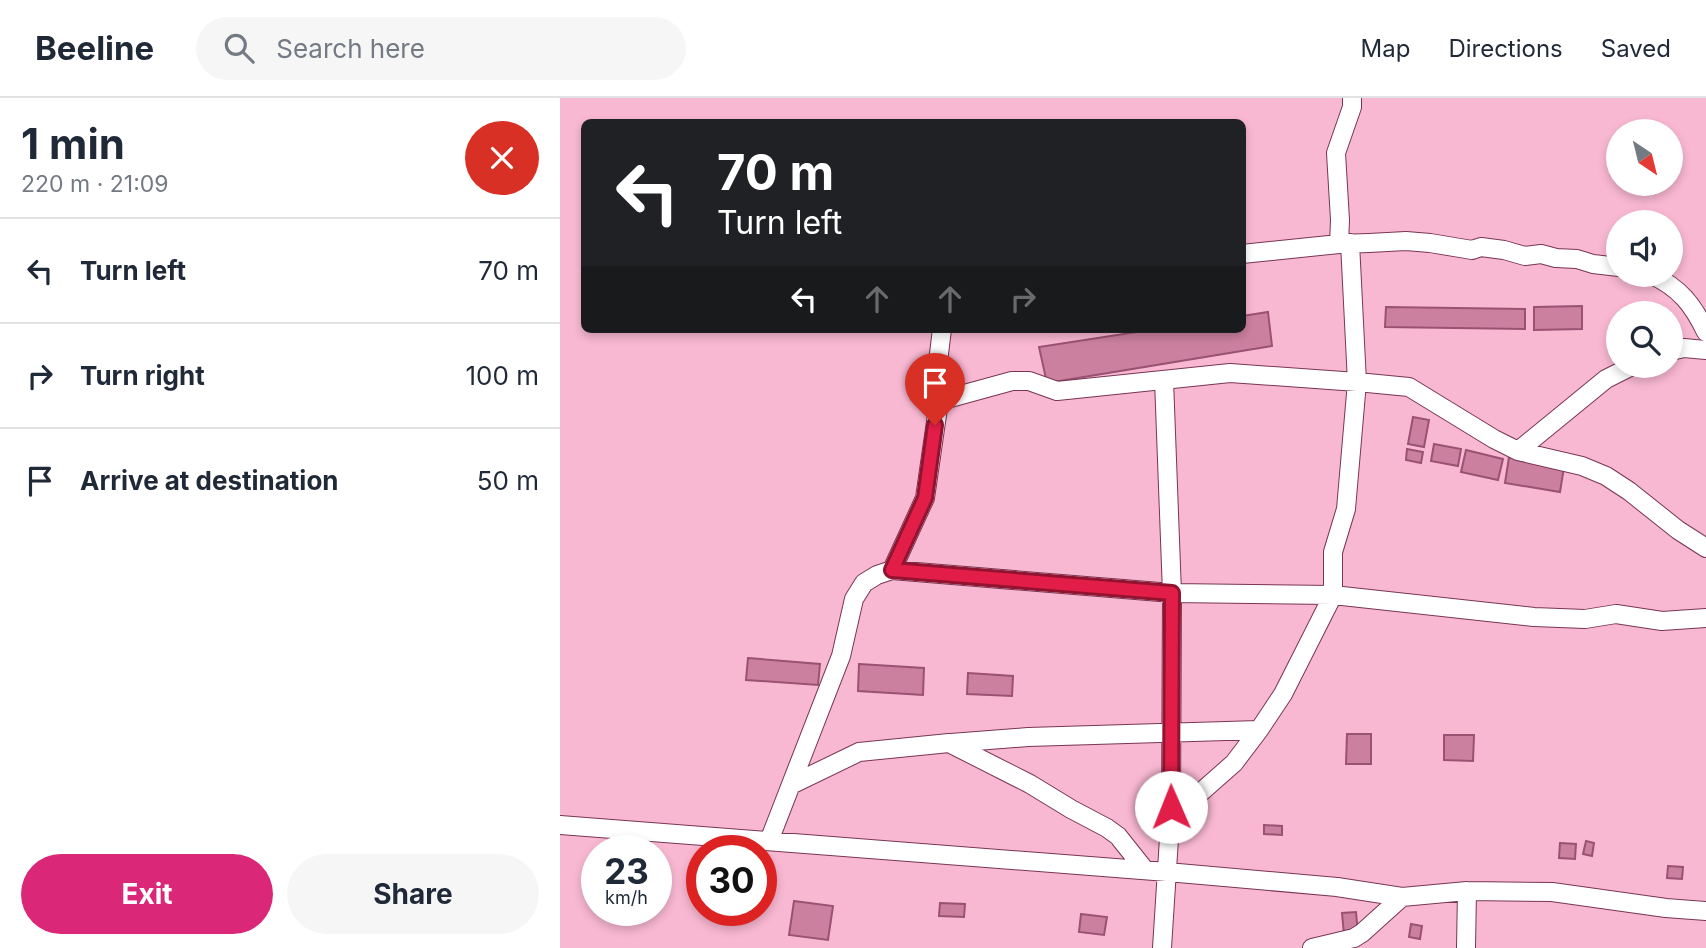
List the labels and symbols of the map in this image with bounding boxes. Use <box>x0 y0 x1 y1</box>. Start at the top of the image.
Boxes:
north arrow <box>1606 119 1684 196</box>
pin <box>905 353 965 425</box>
position arrow <box>1134 770 1208 844</box>
speed limit sign: 30 <box>686 835 777 926</box>

